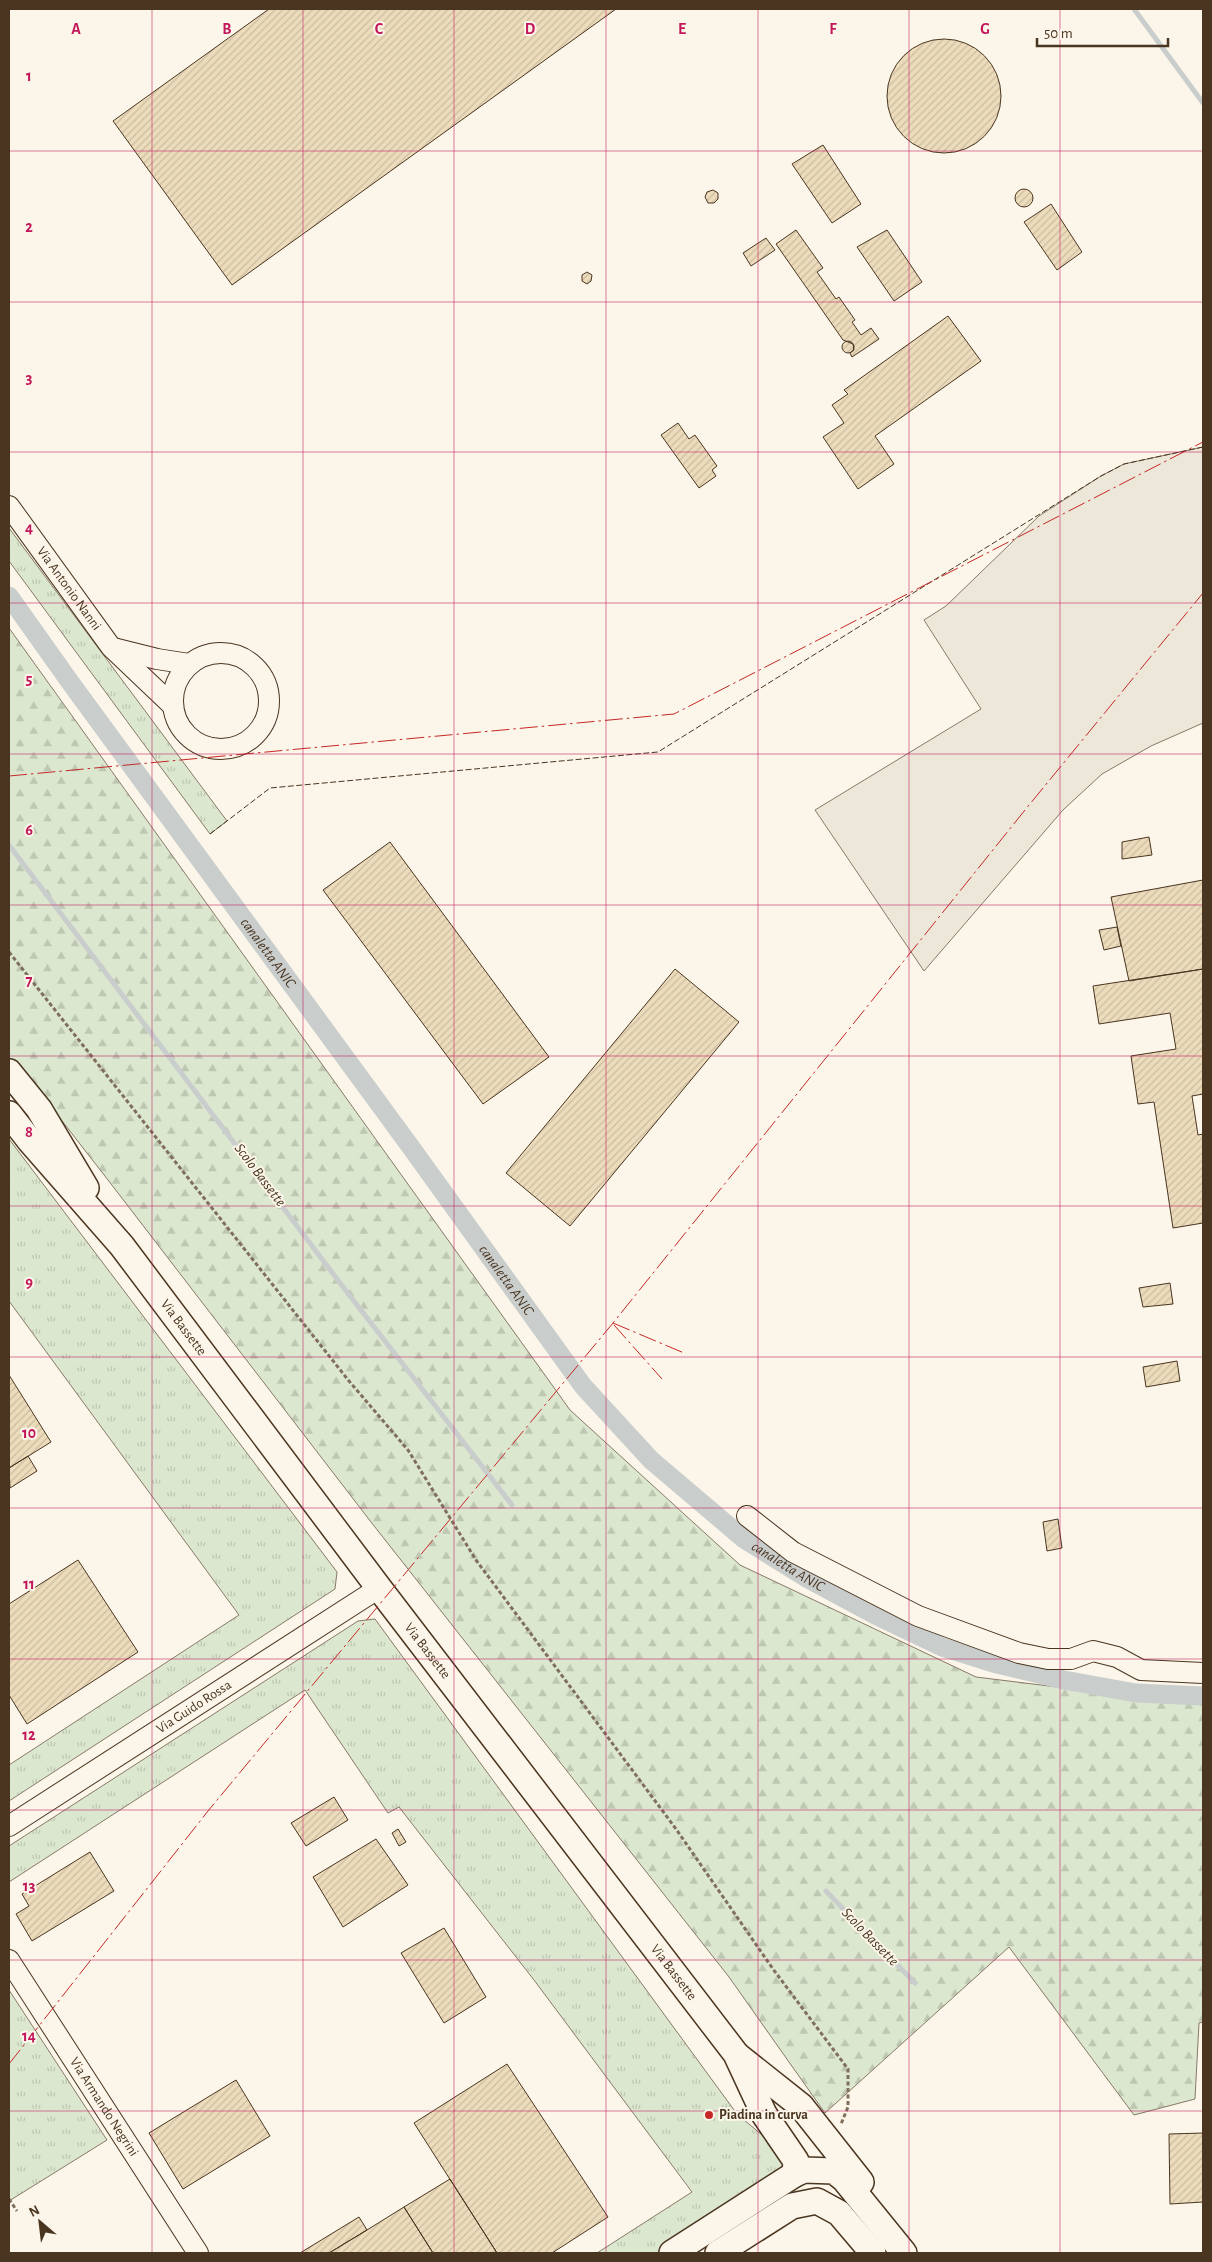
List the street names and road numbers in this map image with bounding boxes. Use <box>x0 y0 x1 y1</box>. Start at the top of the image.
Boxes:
street label: Via Antonio Nanni <box>34 544 104 633</box>
street label: Via Bassette <box>158 1297 209 1358</box>
street label: Via Bassette <box>402 1621 453 1682</box>
street label: Via Guido Rossa <box>154 1677 235 1736</box>
street label: Via Bassette <box>648 1942 699 2003</box>
street label: Via Armando Negrini <box>67 2055 141 2159</box>

